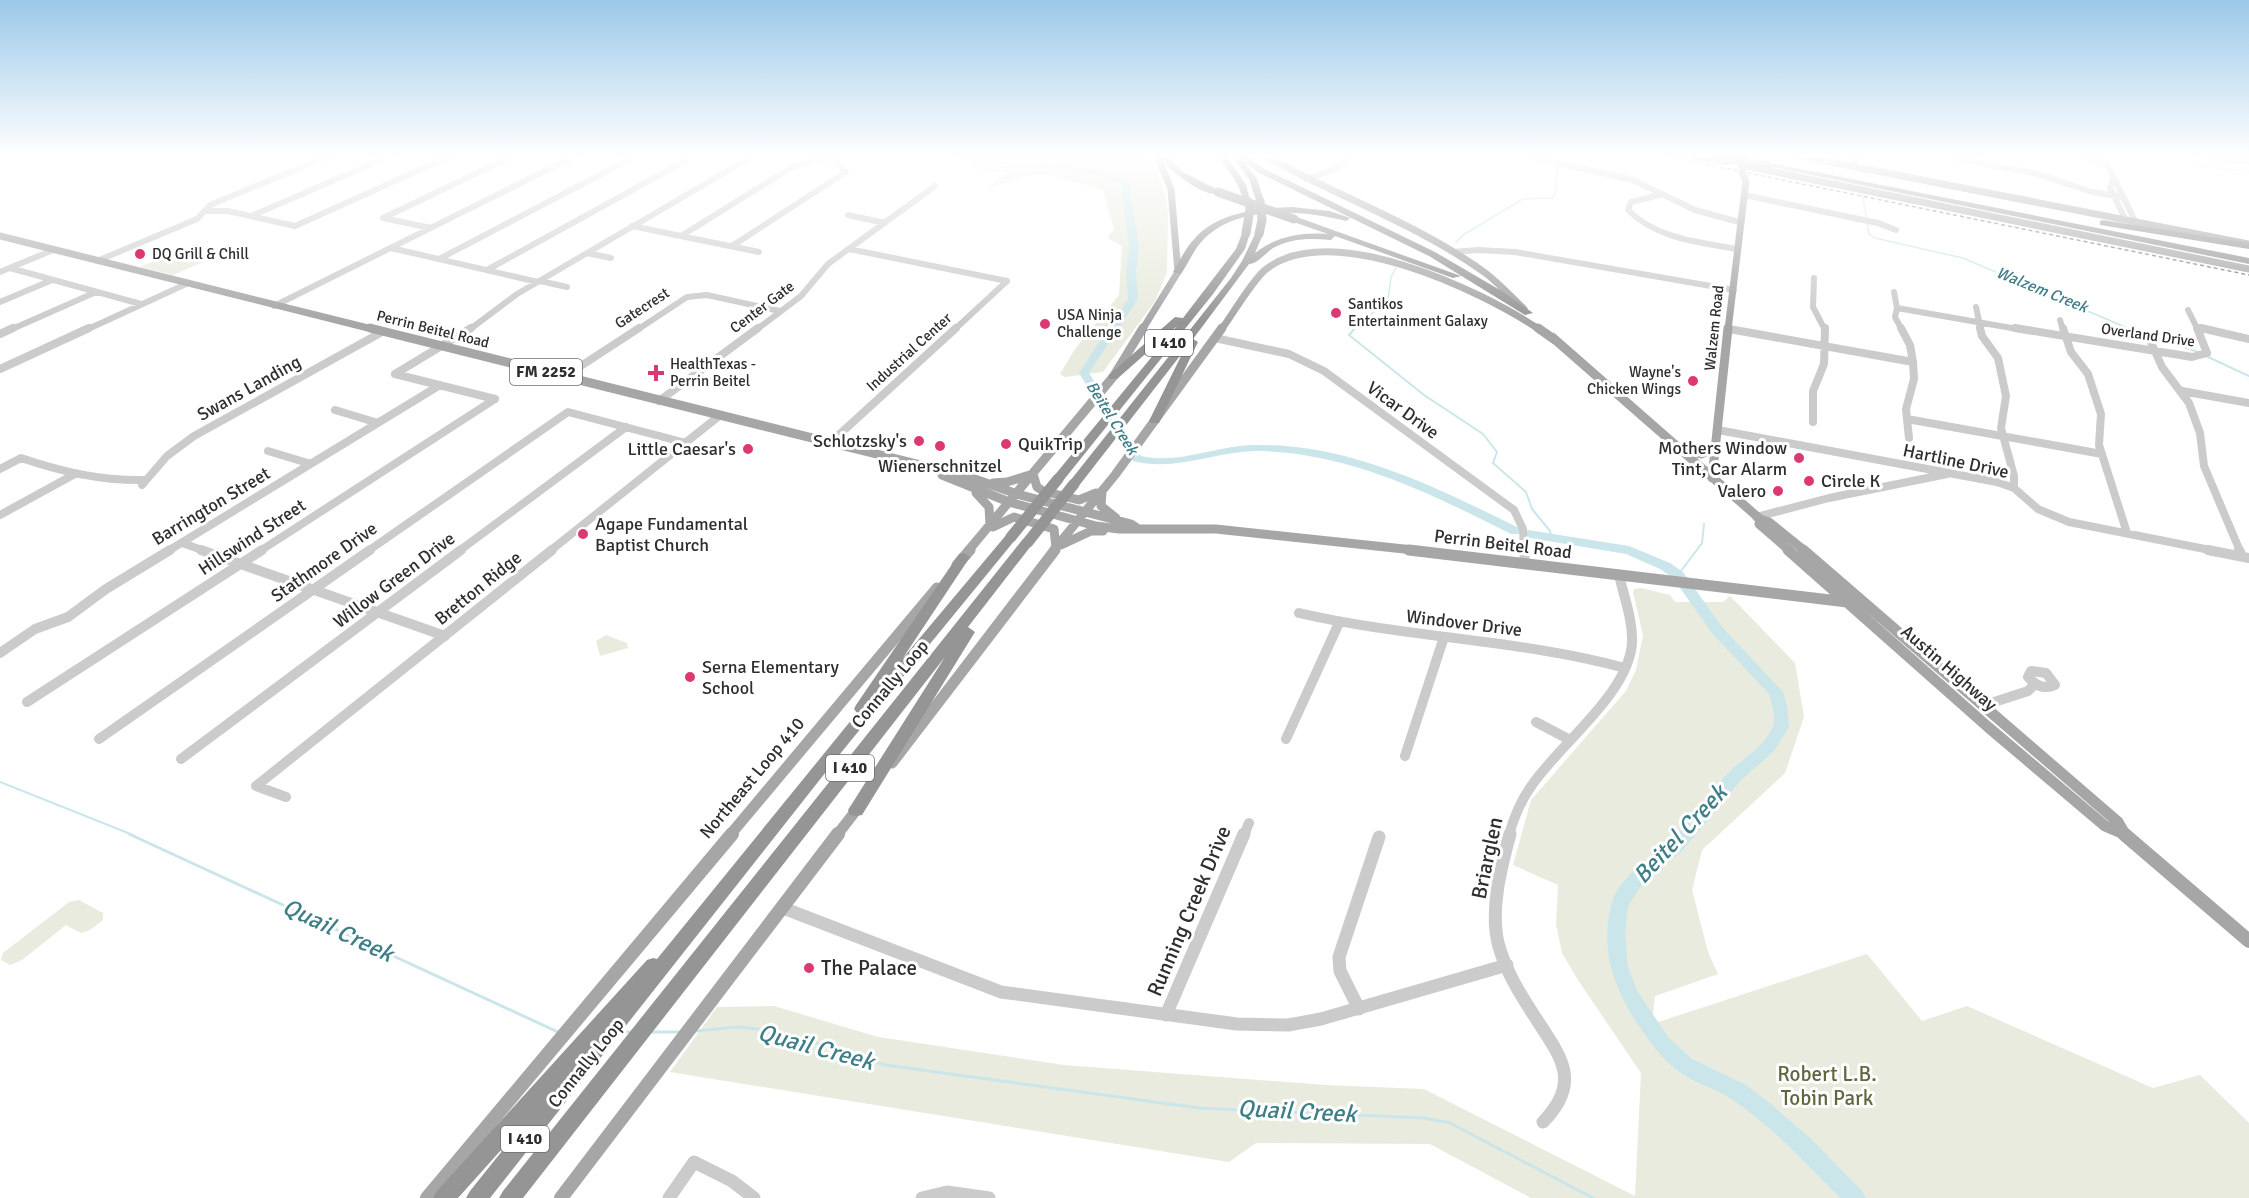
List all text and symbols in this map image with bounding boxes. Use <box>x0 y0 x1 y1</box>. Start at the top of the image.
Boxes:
place label: DQ Grill & Chill <box>152 245 249 263</box>
marker: DQ Grill & Chill <box>133 247 147 261</box>
water label: Walzem Creek <box>1993 263 2092 318</box>
street label: Center Gate <box>726 277 798 337</box>
street label: Gatecrest <box>611 284 673 332</box>
street label: Walzem Road <box>1701 284 1727 372</box>
place label: Santikos Entertainment Galaxy <box>1348 295 1488 330</box>
street label: Perrin Beitel Road <box>375 306 491 352</box>
place label: USA Ninja Challenge <box>1057 306 1122 341</box>
marker: Santikos Entertainment Galaxy <box>1329 306 1343 320</box>
street label: Industrial Center <box>863 309 956 395</box>
marker: USA Ninja Challenge <box>1038 317 1052 331</box>
street label: Overland Drive <box>2100 320 2196 350</box>
road number: I 410 <box>1145 330 1193 356</box>
street label: Swans Landing <box>193 350 305 426</box>
place label: HealthTexas - Perrin Beitel <box>670 355 756 390</box>
road number: FM 2252 <box>510 359 582 385</box>
place label: Wayne's Chicken Wings <box>1587 363 1681 398</box>
marker: HealthTexas - Perrin Beitel <box>647 364 665 382</box>
marker: Wayne's Chicken Wings <box>1686 374 1700 388</box>
street label: Vicar Drive <box>1363 377 1443 443</box>
water label: Beitel Creek <box>1082 378 1143 460</box>
place label: Schlotzsky's <box>813 430 907 452</box>
place label: QuikTrip <box>1018 433 1083 455</box>
marker: Schlotzsky's <box>912 434 926 448</box>
marker: QuikTrip <box>999 437 1013 451</box>
place label: Mothers Window Tint, Car Alarm <box>1658 437 1787 480</box>
place label: Little Caesar's <box>627 438 736 460</box>
marker: Wienerschnitzel <box>933 439 947 453</box>
street label: Hartline Drive <box>1901 439 2011 483</box>
marker: Little Caesar's <box>741 442 755 456</box>
marker: Mothers Window Tint, Car Alarm <box>1792 451 1806 465</box>
place label: Wienerschnitzel <box>878 455 1002 477</box>
street label: Barrington Street <box>148 462 274 550</box>
place label: Circle K <box>1821 470 1881 492</box>
marker: Circle K <box>1802 474 1816 488</box>
place label: Valero <box>1717 480 1766 502</box>
marker: Valero <box>1771 484 1785 498</box>
street label: Hillswind Street <box>194 494 310 580</box>
place label: Agape Fundamental Baptist Church <box>595 513 748 556</box>
street label: Stathmore Drive <box>267 517 381 607</box>
street label: Perrin Beitel Road <box>1433 525 1573 563</box>
street label: Willow Green Drive <box>329 527 459 633</box>
marker: Agape Fundamental Baptist Church <box>576 527 590 541</box>
street label: Bretton Ridge <box>430 546 526 630</box>
street label: Windover Drive <box>1405 605 1523 641</box>
street label: Austin Highway <box>1897 620 2002 716</box>
street label: Connally Loop <box>847 635 933 733</box>
place label: Serna Elementary School <box>702 656 840 699</box>
marker: Serna Elementary School <box>683 670 697 684</box>
street label: Northeast Loop 410 <box>695 713 809 843</box>
road number: I 410 <box>826 755 874 781</box>
water label: Beitel Creek <box>1627 777 1735 890</box>
street label: Briarglen <box>1466 815 1508 901</box>
street label: Running Creek Drive <box>1141 822 1237 1000</box>
water label: Quail Creek <box>278 891 400 970</box>
place label: The Palace <box>821 955 917 981</box>
marker: The Palace <box>802 961 816 975</box>
street label: Connally Loop <box>543 1014 629 1112</box>
water label: Quail Creek <box>755 1017 879 1077</box>
park label: Robert L.B. Tobin Park <box>1777 1061 1877 1111</box>
water label: Quail Creek <box>1237 1093 1359 1129</box>
road number: I 410 <box>501 1126 549 1152</box>

